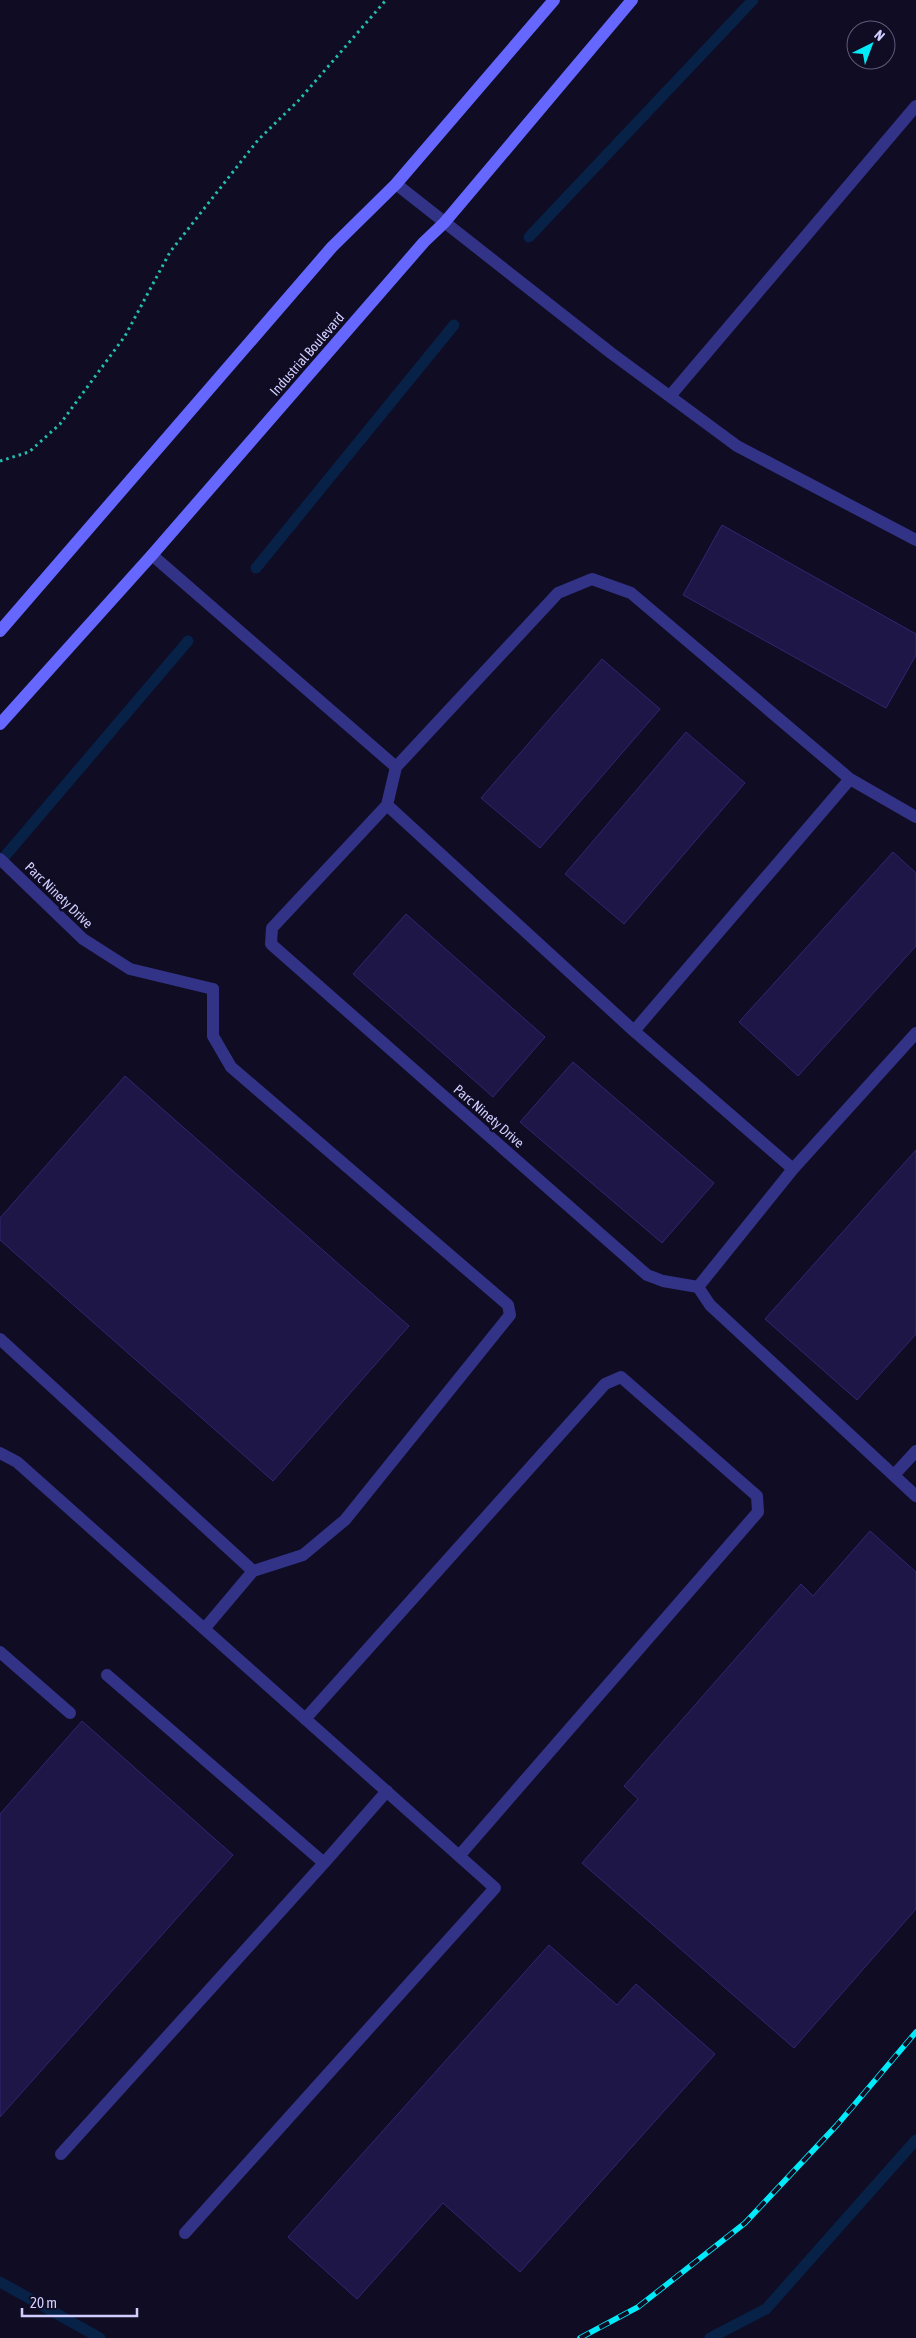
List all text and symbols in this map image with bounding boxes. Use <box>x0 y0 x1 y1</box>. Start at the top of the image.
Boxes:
north arrow <box>846 20 896 70</box>
text: N <box>871 27 888 44</box>
street label: Industrial Boulevard <box>267 309 347 399</box>
street label: Parc Ninety Drive <box>22 859 96 931</box>
street label: Parc Ninety Drive <box>451 1081 527 1151</box>
scale bar <box>22 2286 138 2318</box>
text: 20 m <box>30 2294 57 2311</box>

